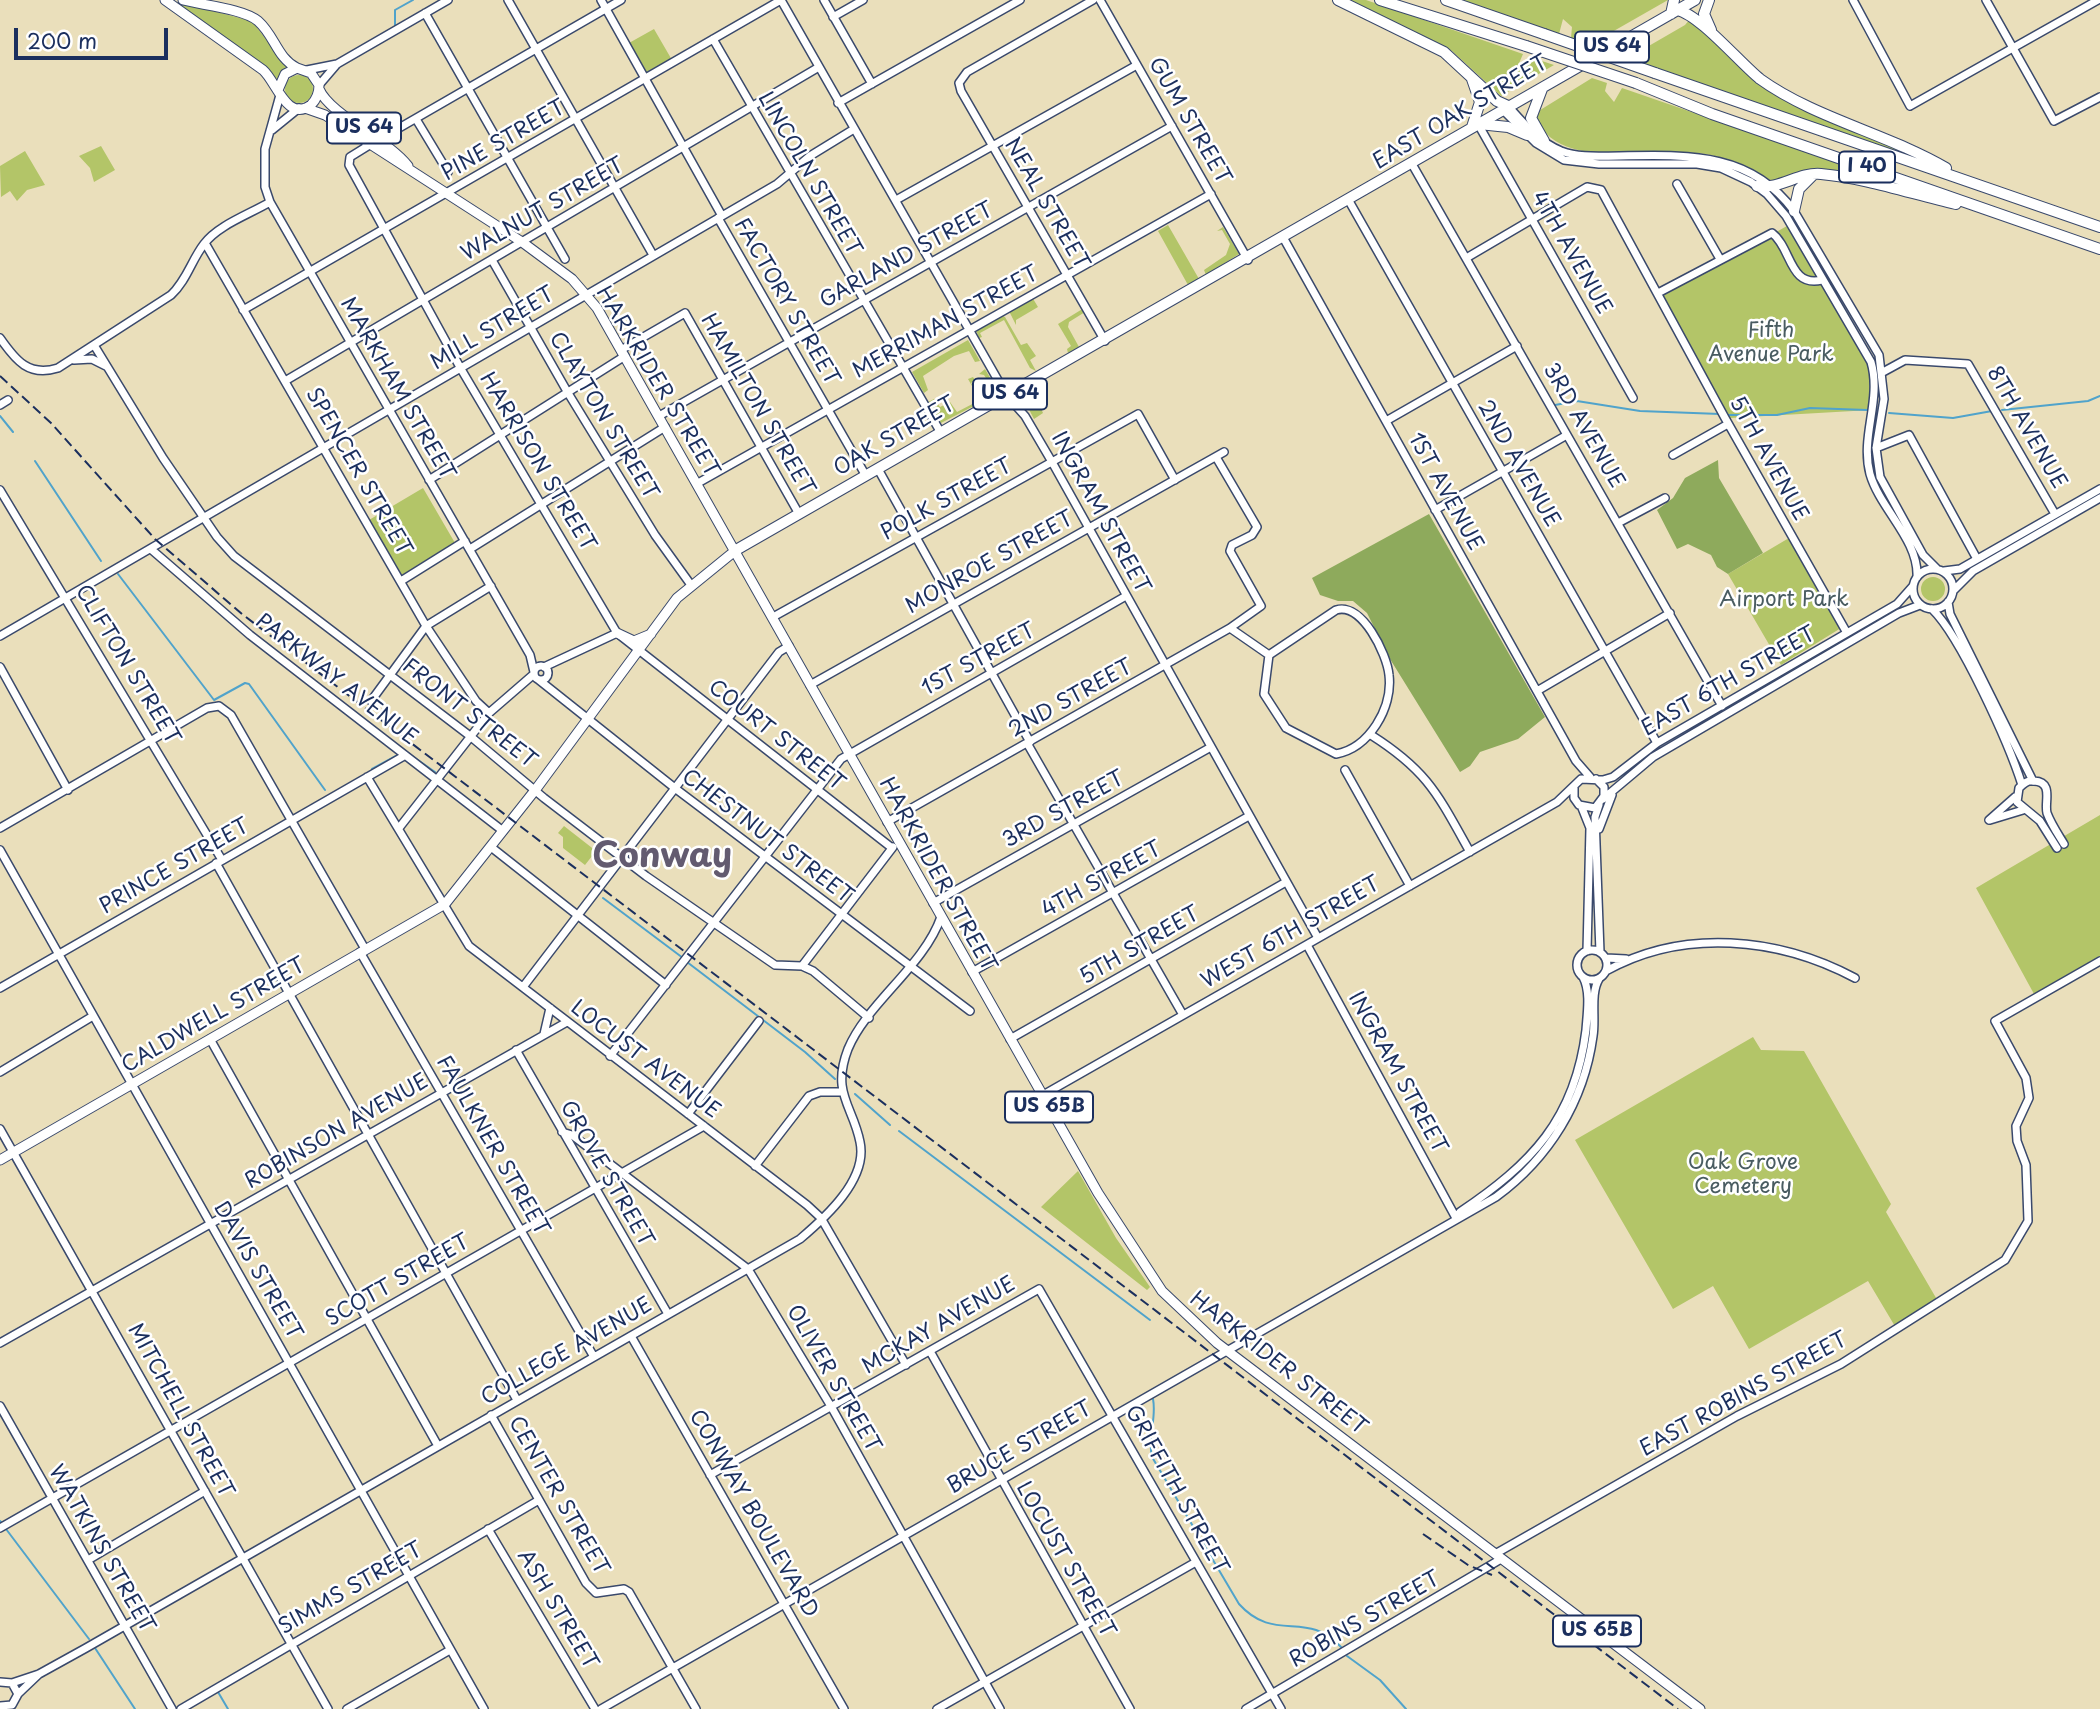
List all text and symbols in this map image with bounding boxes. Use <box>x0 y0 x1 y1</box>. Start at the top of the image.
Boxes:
scale bar <box>18 14 172 58</box>
text: 200 m <box>27 24 97 56</box>
road number: US 64 <box>1575 32 1649 62</box>
street label: EAST OAK STREET <box>1369 51 1553 175</box>
street label: GUM STREET <box>1142 53 1236 189</box>
street label: LINCOLN STREET <box>752 88 866 260</box>
street label: PINE STREET <box>438 95 570 187</box>
road number: US 64 <box>327 112 401 144</box>
street label: NEAL STREET <box>998 134 1094 274</box>
road number: I 40 <box>1839 152 1895 182</box>
street label: WALNUT STREET <box>457 153 629 267</box>
street label: 4TH AVENUE <box>1526 187 1616 319</box>
street label: GARLAND STREET <box>816 198 998 314</box>
street label: FACTORY STREET <box>728 214 844 390</box>
street label: MERRIMAN STREET <box>849 261 1043 385</box>
street label: MILL STREET <box>427 282 559 376</box>
street label: HARKRIDER STREET <box>590 282 724 482</box>
street label: MARKHAM STREET <box>334 293 460 485</box>
street label: HAMILTON STREET <box>695 310 819 500</box>
park label: Fifth Avenue Park <box>1708 318 1834 368</box>
street label: CLAYTON STREET <box>543 328 663 504</box>
street label: 3RD AVENUE <box>1537 359 1629 493</box>
street label: 8TH AVENUE <box>1981 362 2071 494</box>
street label: HARRISON STREET <box>474 368 600 556</box>
road number: US 64 <box>973 378 1047 410</box>
street label: SPENCER STREET <box>300 383 416 561</box>
street label: OAK STREET <box>830 392 960 482</box>
street label: 5TH AVENUE <box>1723 392 1813 526</box>
street label: 2ND AVENUE <box>1472 396 1564 532</box>
street label: INGRAM STREET <box>1045 428 1155 598</box>
street label: 1ST AVENUE <box>1402 429 1488 555</box>
street label: POLK STREET <box>877 454 1017 546</box>
street label: MONROE STREET <box>902 506 1078 620</box>
street label: CLIFTON STREET <box>69 580 185 750</box>
park label: Airport Park <box>1719 587 1849 613</box>
street label: PARKWAY AVENUE <box>250 609 422 751</box>
street label: 1ST STREET <box>918 618 1040 702</box>
street label: EAST 6TH STREET <box>1637 622 1821 742</box>
street label: FRONT STREET <box>397 654 541 774</box>
street label: 2ND STREET <box>1005 655 1137 743</box>
street label: COURT STREET <box>703 675 849 797</box>
street label: CHESTNUT STREET <box>677 764 857 910</box>
street label: 3RD STREET <box>999 766 1129 854</box>
street label: HARKRIDER STREET <box>873 773 1001 977</box>
street label: PRINCE STREET <box>96 814 254 920</box>
district label: Conway <box>592 836 732 878</box>
street label: 4TH STREET <box>1038 837 1166 923</box>
street label: WEST 6TH STREET <box>1197 872 1385 994</box>
street label: 5TH STREET <box>1076 902 1204 990</box>
street label: CALDWELL STREET <box>118 953 310 1079</box>
street label: INGRAM STREET <box>1342 988 1452 1158</box>
street label: LOCUST AVENUE <box>565 996 725 1124</box>
street label: FAULKNER STREET <box>430 1052 554 1240</box>
street label: ROBINSON AVENUE <box>241 1069 433 1195</box>
road number: US 65B <box>1005 1092 1093 1122</box>
street label: GROVE STREET <box>554 1096 658 1252</box>
park label: Oak Grove Cemetery <box>1688 1150 1798 1200</box>
street label: DAVIS STREET <box>207 1198 307 1344</box>
street label: SCOTT STREET <box>322 1230 474 1332</box>
street label: MCKAY AVENUE <box>858 1272 1020 1380</box>
street label: HARKRIDER STREET <box>1184 1287 1372 1441</box>
street label: COLLEGE AVENUE <box>477 1293 657 1411</box>
street label: OLIVER STREET <box>781 1301 885 1457</box>
street label: MITCHELL STREET <box>122 1320 238 1502</box>
street label: EAST ROBINS STREET <box>1636 1327 1852 1463</box>
street label: BRUCE STREET <box>943 1396 1097 1500</box>
street label: GRIFFITH STREET <box>1119 1401 1233 1579</box>
street label: CONWAY BOULEVARD <box>683 1406 823 1622</box>
street label: CENTER STREET <box>502 1412 614 1580</box>
street label: WATKINS STREET <box>43 1460 159 1638</box>
street label: LOCUST STREET <box>1010 1478 1120 1642</box>
street label: SIMMS STREET <box>275 1538 427 1640</box>
street label: ASH STREET <box>511 1546 603 1674</box>
street label: ROBINS STREET <box>1285 1567 1445 1673</box>
road number: US 65B <box>1553 1616 1641 1646</box>

